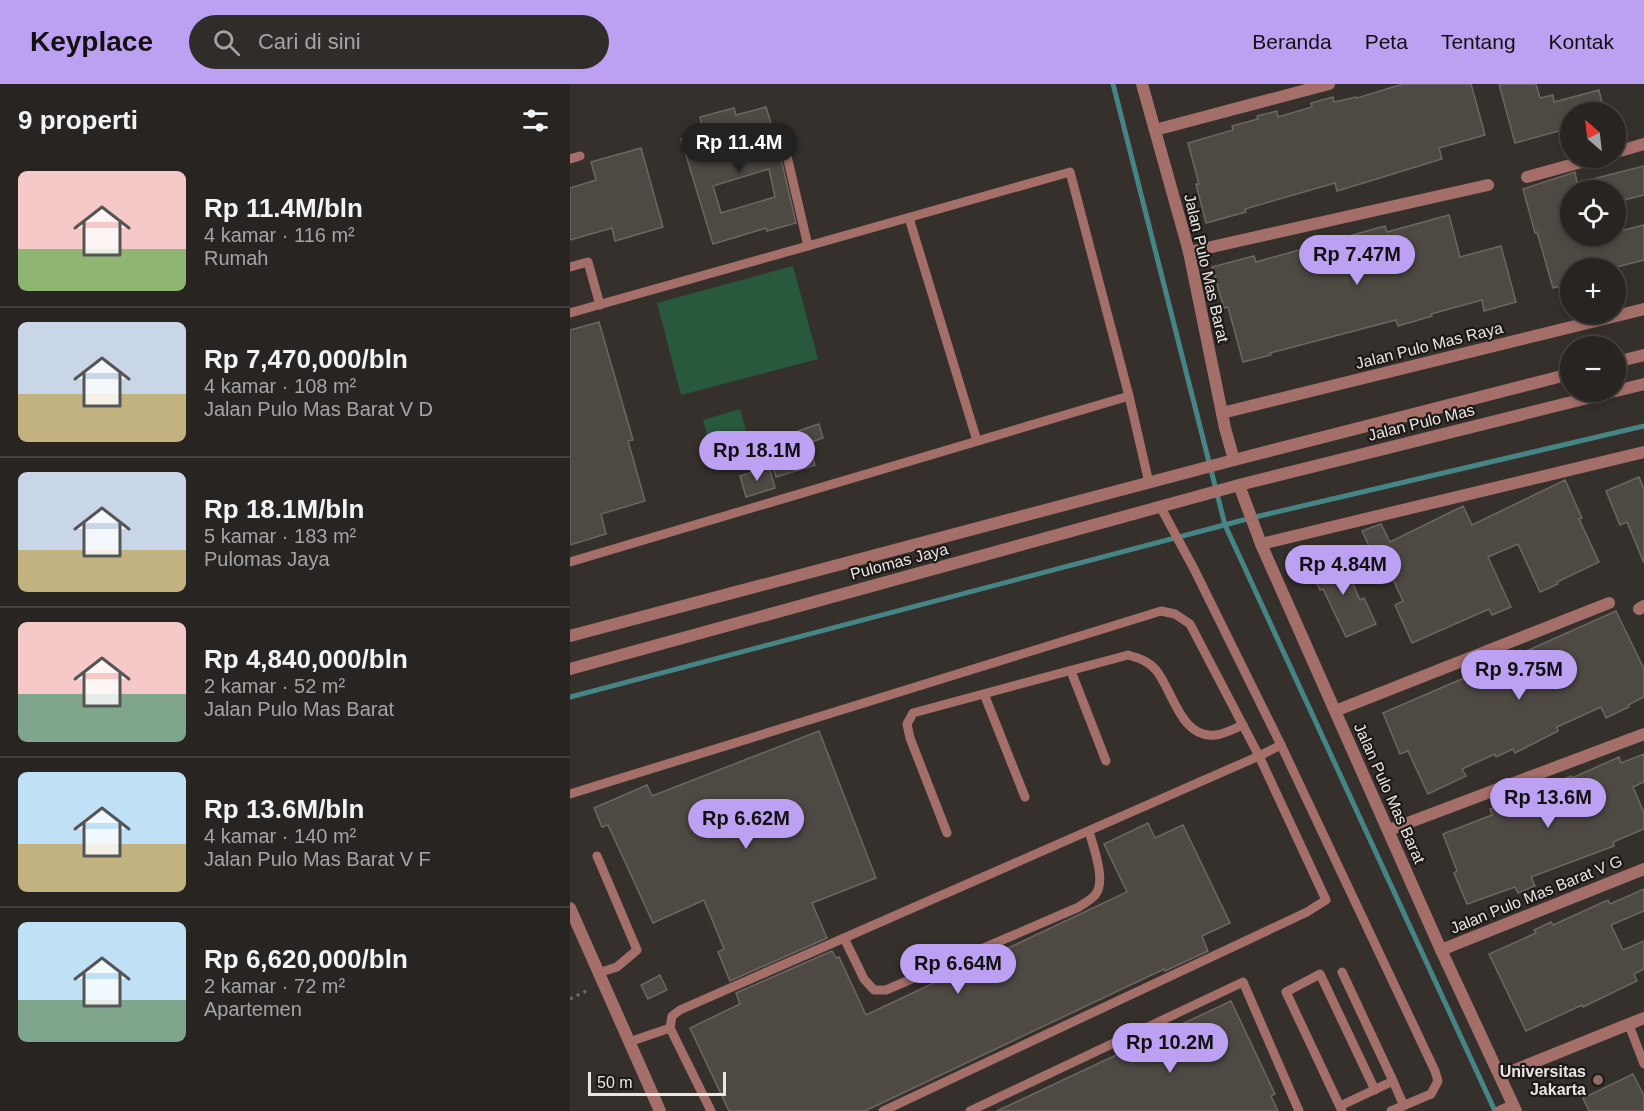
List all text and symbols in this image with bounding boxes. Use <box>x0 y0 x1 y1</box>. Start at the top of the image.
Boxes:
search box <box>189 15 609 69</box>
text: Keyplace <box>30 26 153 57</box>
icon: search <box>210 26 243 59</box>
text: Cari di sini <box>258 29 361 54</box>
text: Beranda <box>1252 30 1332 53</box>
text: Peta <box>1365 30 1408 53</box>
text: Tentang <box>1441 30 1516 53</box>
text: Kontak <box>1549 30 1614 53</box>
north arrow <box>1560 102 1626 168</box>
map controls <box>1560 102 1626 402</box>
icon: filters <box>519 104 552 137</box>
text: 9 properti <box>18 105 138 135</box>
pin: Rp 11.4M <box>677 123 801 174</box>
text: Rp 11.4M <box>696 131 782 153</box>
button: locate <box>1560 180 1626 246</box>
street label: Jalan Pulo Mas Barat <box>1181 192 1232 345</box>
text: Rp 11.4M/bln <box>204 193 363 223</box>
icon: home <box>66 195 138 267</box>
text: 4 kamar · 116 m² <box>204 224 355 246</box>
pin: Rp 7.47M <box>1295 235 1419 286</box>
text: Rp 7.47M <box>1313 243 1401 265</box>
text: Rumah <box>204 247 268 269</box>
button: + <box>1560 258 1626 324</box>
street label: Jalan Pulo Mas Raya <box>1354 319 1505 372</box>
button: − <box>1560 336 1626 402</box>
text: Rp 7,470,000/bln <box>204 344 408 374</box>
icon: home <box>66 346 138 418</box>
text: 4 kamar · 108 m² <box>204 375 356 397</box>
text: Jalan Pulo Mas Barat V D <box>204 398 433 420</box>
street label: Jalan Pulo Mas <box>1366 401 1476 444</box>
pin: Rp 18.1M <box>695 431 819 482</box>
text: Rp 18.1M <box>713 439 801 461</box>
text: Rp 18.1M/bln <box>204 494 364 524</box>
icon: home <box>66 496 138 568</box>
text: 5 kamar · 183 m² <box>204 525 356 547</box>
street label: Pulomas Jaya <box>848 540 950 583</box>
pin: Rp 4.84M <box>1281 545 1405 596</box>
text: Pulomas Jaya <box>204 548 330 570</box>
text: Rp 4.84M <box>1299 553 1387 575</box>
text: Rp 4,840,000/bln <box>204 644 408 674</box>
icon: home <box>66 646 138 718</box>
pin: Rp 9.75M <box>1457 650 1581 701</box>
text: Rp 9.75M <box>1475 658 1563 680</box>
text: 2 kamar · 52 m² <box>204 675 345 697</box>
text: Jalan Pulo Mas Barat <box>204 698 394 720</box>
street label: Jalan Pulo Mas Barat <box>1351 720 1428 867</box>
pin: Rp 13.6M <box>1486 778 1610 829</box>
text: Rp 13.6M <box>1504 786 1592 808</box>
text: Rp 13.6M/bln <box>204 794 364 824</box>
icon: home <box>66 796 138 868</box>
pin: Rp 6.62M <box>684 799 808 850</box>
text: Rp 6.62M <box>702 807 790 829</box>
text: 4 kamar · 140 m² <box>204 825 356 847</box>
text: Jalan Pulo Mas Barat V F <box>204 848 431 870</box>
street label: Jalan Pulo Mas Barat V G <box>1448 852 1625 937</box>
text: Rp 6,620,000/bln <box>204 944 408 974</box>
pin: Rp 6.64M <box>896 944 1020 995</box>
icon: home <box>66 946 138 1018</box>
text: Rp 6.64M <box>914 952 1002 974</box>
text: 2 kamar · 72 m² <box>204 975 345 997</box>
text: Apartemen <box>204 998 302 1020</box>
pin: Rp 10.2M <box>1108 1023 1232 1074</box>
text: Rp 10.2M <box>1126 1031 1214 1053</box>
place label: Universitas Jakarta <box>1500 1063 1586 1098</box>
scale bar <box>588 1069 726 1096</box>
marker: Universitas Jakarta <box>1591 1073 1605 1087</box>
text: 50 m <box>597 1074 633 1091</box>

